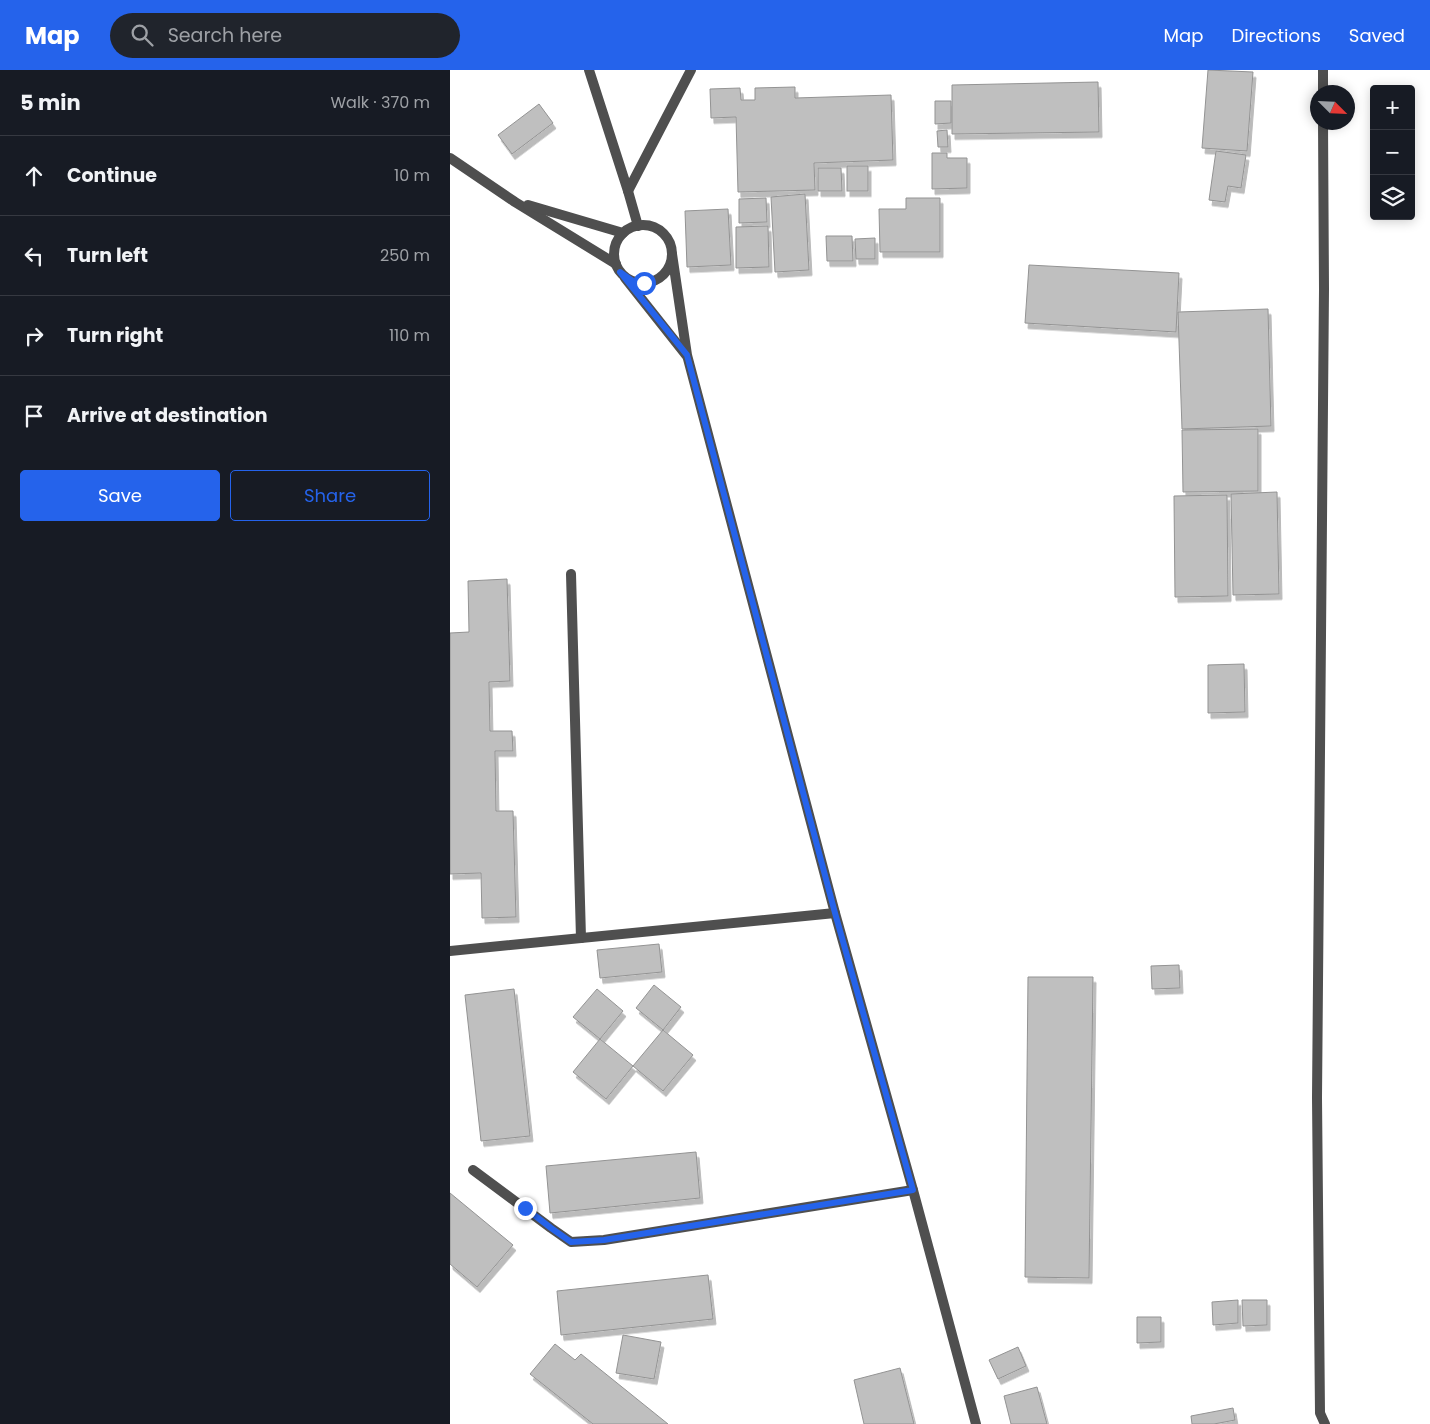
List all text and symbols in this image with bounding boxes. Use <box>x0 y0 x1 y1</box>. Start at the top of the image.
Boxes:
search box <box>110 13 460 58</box>
text: Map <box>25 19 80 52</box>
icon: search <box>128 21 156 49</box>
text: Search here <box>168 22 282 49</box>
text: Map <box>1164 23 1203 48</box>
text: Directions <box>1231 23 1321 48</box>
text: Saved <box>1349 23 1405 48</box>
north arrow <box>1310 85 1355 130</box>
map controls <box>1370 85 1415 220</box>
button: + <box>1370 85 1415 130</box>
text: 5 min <box>20 88 81 117</box>
text: Walk · 370 m <box>330 91 430 114</box>
button: − <box>1370 130 1415 175</box>
icon: ahead <box>20 162 48 190</box>
text: Continue <box>67 162 157 189</box>
text: 10 m <box>394 164 430 187</box>
button: layers <box>1370 175 1415 220</box>
icon: left <box>20 242 48 270</box>
text: Turn left <box>67 242 148 269</box>
text: 250 m <box>380 244 430 267</box>
route start <box>633 272 656 295</box>
icon: right <box>20 322 48 350</box>
text: Turn right <box>67 322 163 349</box>
text: 110 m <box>389 324 430 347</box>
icon: arrive <box>20 402 48 430</box>
text: Arrive at destination <box>67 402 268 429</box>
button: Save <box>20 470 220 521</box>
button: Share <box>230 470 430 521</box>
route end <box>514 1197 537 1220</box>

